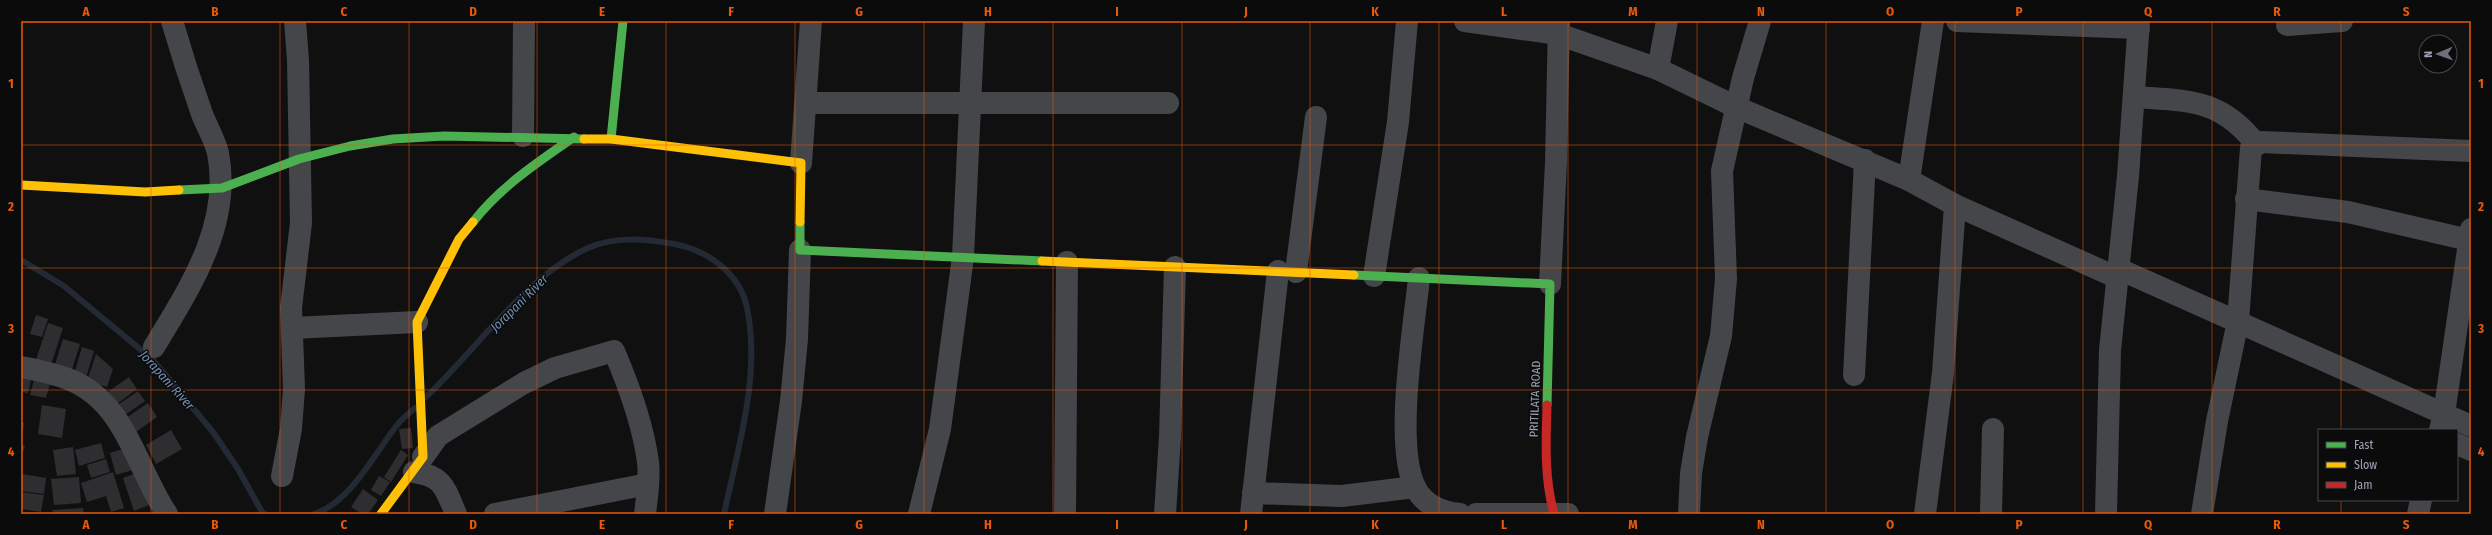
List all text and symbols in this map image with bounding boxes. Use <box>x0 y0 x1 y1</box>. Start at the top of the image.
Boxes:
text: A <box>81 4 90 19</box>
text: B <box>211 4 219 19</box>
text: C <box>341 4 348 19</box>
text: D <box>469 4 477 19</box>
text: E <box>599 4 605 19</box>
text: F <box>728 4 734 19</box>
text: G <box>855 4 863 19</box>
text: H <box>984 4 992 19</box>
text: I <box>1115 4 1119 19</box>
text: J <box>1243 4 1248 19</box>
text: K <box>1371 4 1379 19</box>
text: L <box>1501 4 1507 19</box>
text: M <box>1628 4 1638 19</box>
text: N <box>1757 4 1765 19</box>
text: O <box>1886 4 1894 19</box>
text: P <box>2015 4 2023 19</box>
text: Q <box>2144 4 2153 19</box>
text: R <box>2273 4 2281 19</box>
text: S <box>2403 4 2410 19</box>
north arrow <box>2418 34 2458 74</box>
text: N <box>2422 51 2435 58</box>
text: 1 <box>8 76 14 91</box>
text: 1 <box>2478 76 2484 91</box>
text: 2 <box>7 199 14 214</box>
text: 2 <box>2477 199 2484 214</box>
water label: Jorapani River <box>487 271 551 335</box>
text: 3 <box>7 321 14 336</box>
text: 3 <box>2477 321 2484 336</box>
water label: Jorapani River <box>136 347 198 413</box>
street label: PRITILATA ROAD <box>1527 360 1543 438</box>
legend <box>2318 429 2458 501</box>
text: Fast <box>2354 438 2373 452</box>
text: 4 <box>8 444 15 459</box>
text: 4 <box>2478 444 2485 459</box>
text: Slow <box>2354 458 2377 472</box>
text: Jam <box>2354 478 2372 492</box>
text: A <box>81 517 90 532</box>
text: B <box>211 517 219 532</box>
text: C <box>341 517 348 532</box>
text: D <box>469 517 477 532</box>
text: E <box>599 517 605 532</box>
text: F <box>728 517 734 532</box>
text: G <box>855 517 863 532</box>
text: H <box>984 517 992 532</box>
text: I <box>1115 517 1119 532</box>
text: J <box>1243 517 1248 532</box>
text: K <box>1371 517 1379 532</box>
text: L <box>1501 517 1507 532</box>
text: M <box>1628 517 1638 532</box>
text: N <box>1757 517 1765 532</box>
text: O <box>1886 517 1894 532</box>
text: P <box>2015 517 2023 532</box>
text: Q <box>2144 517 2153 532</box>
text: R <box>2273 517 2281 532</box>
text: S <box>2403 517 2410 532</box>

